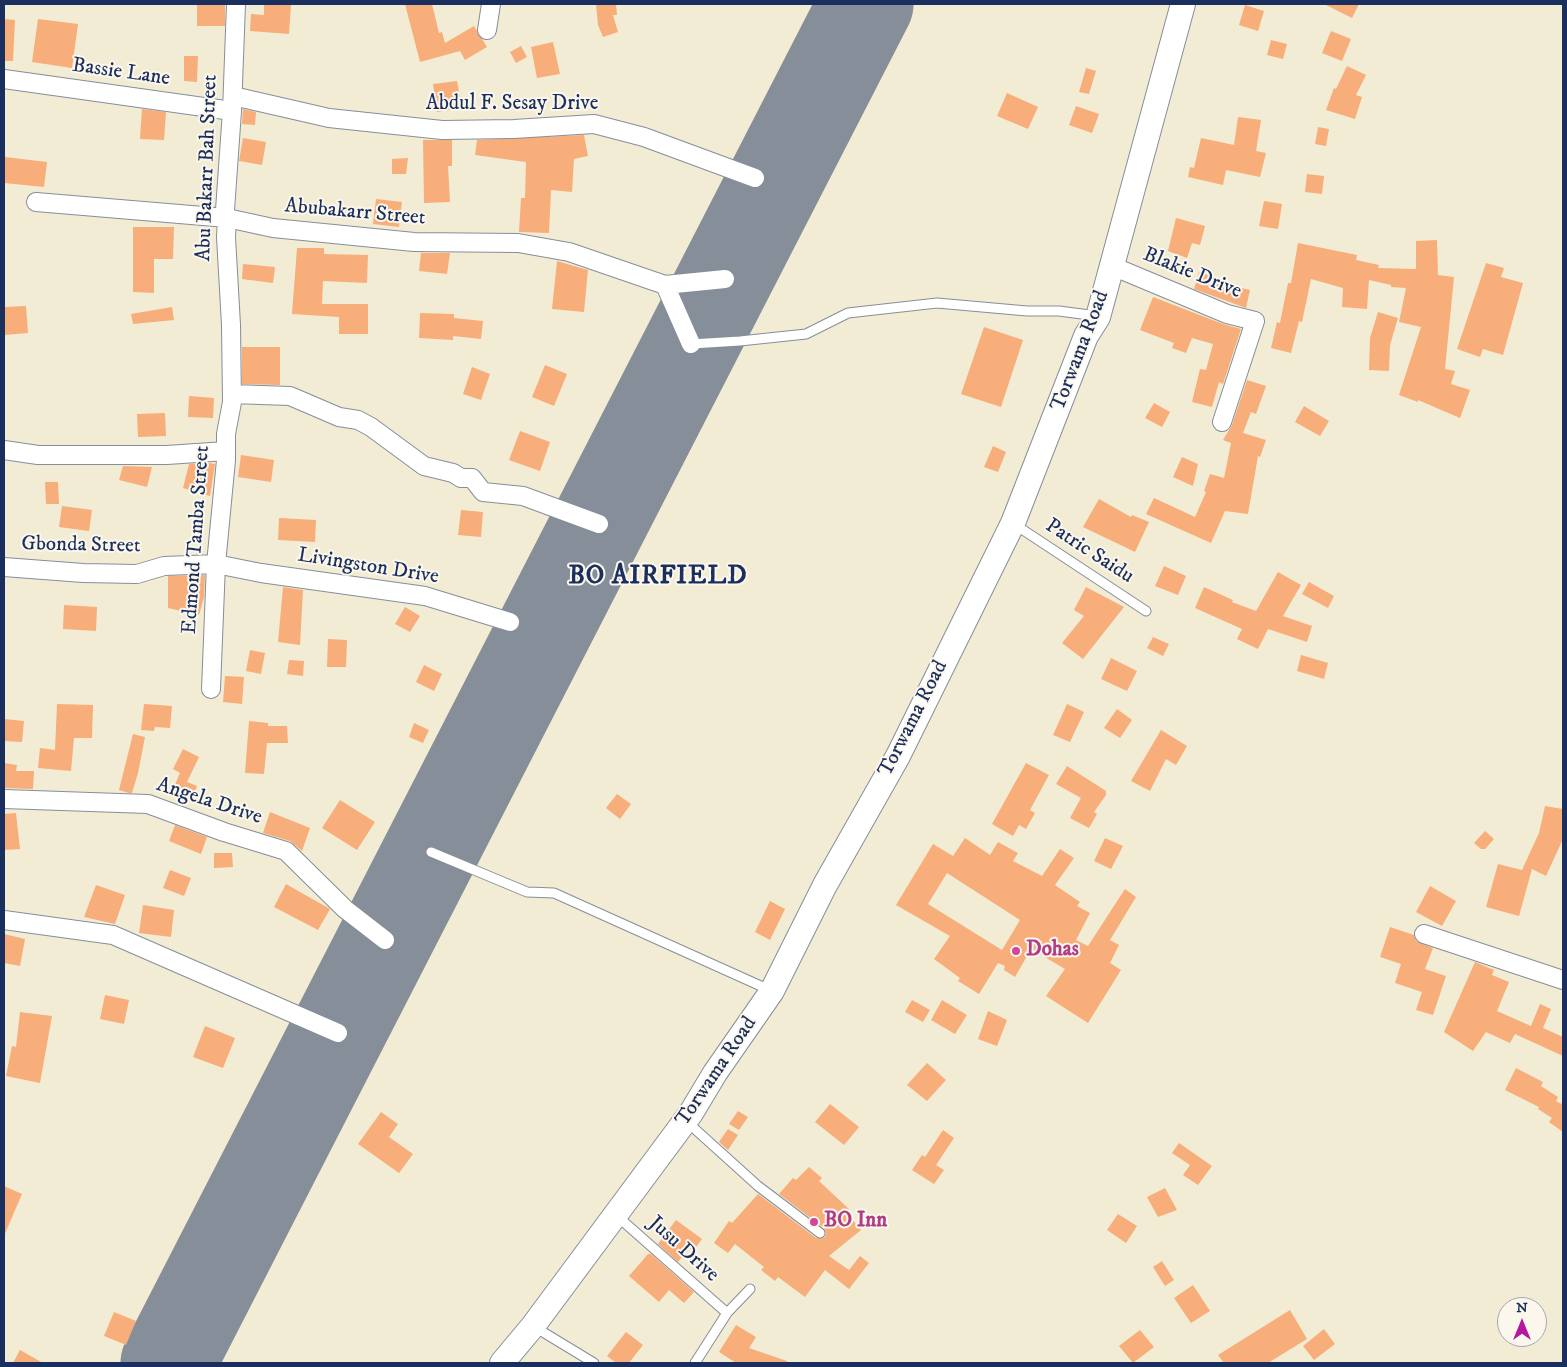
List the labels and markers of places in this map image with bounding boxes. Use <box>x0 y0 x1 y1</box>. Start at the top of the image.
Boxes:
place label: Dohas <box>1026 938 1079 964</box>
marker: Dohas <box>1010 945 1022 957</box>
place label: BO Inn <box>824 1209 887 1235</box>
marker: BO Inn <box>808 1216 820 1228</box>

